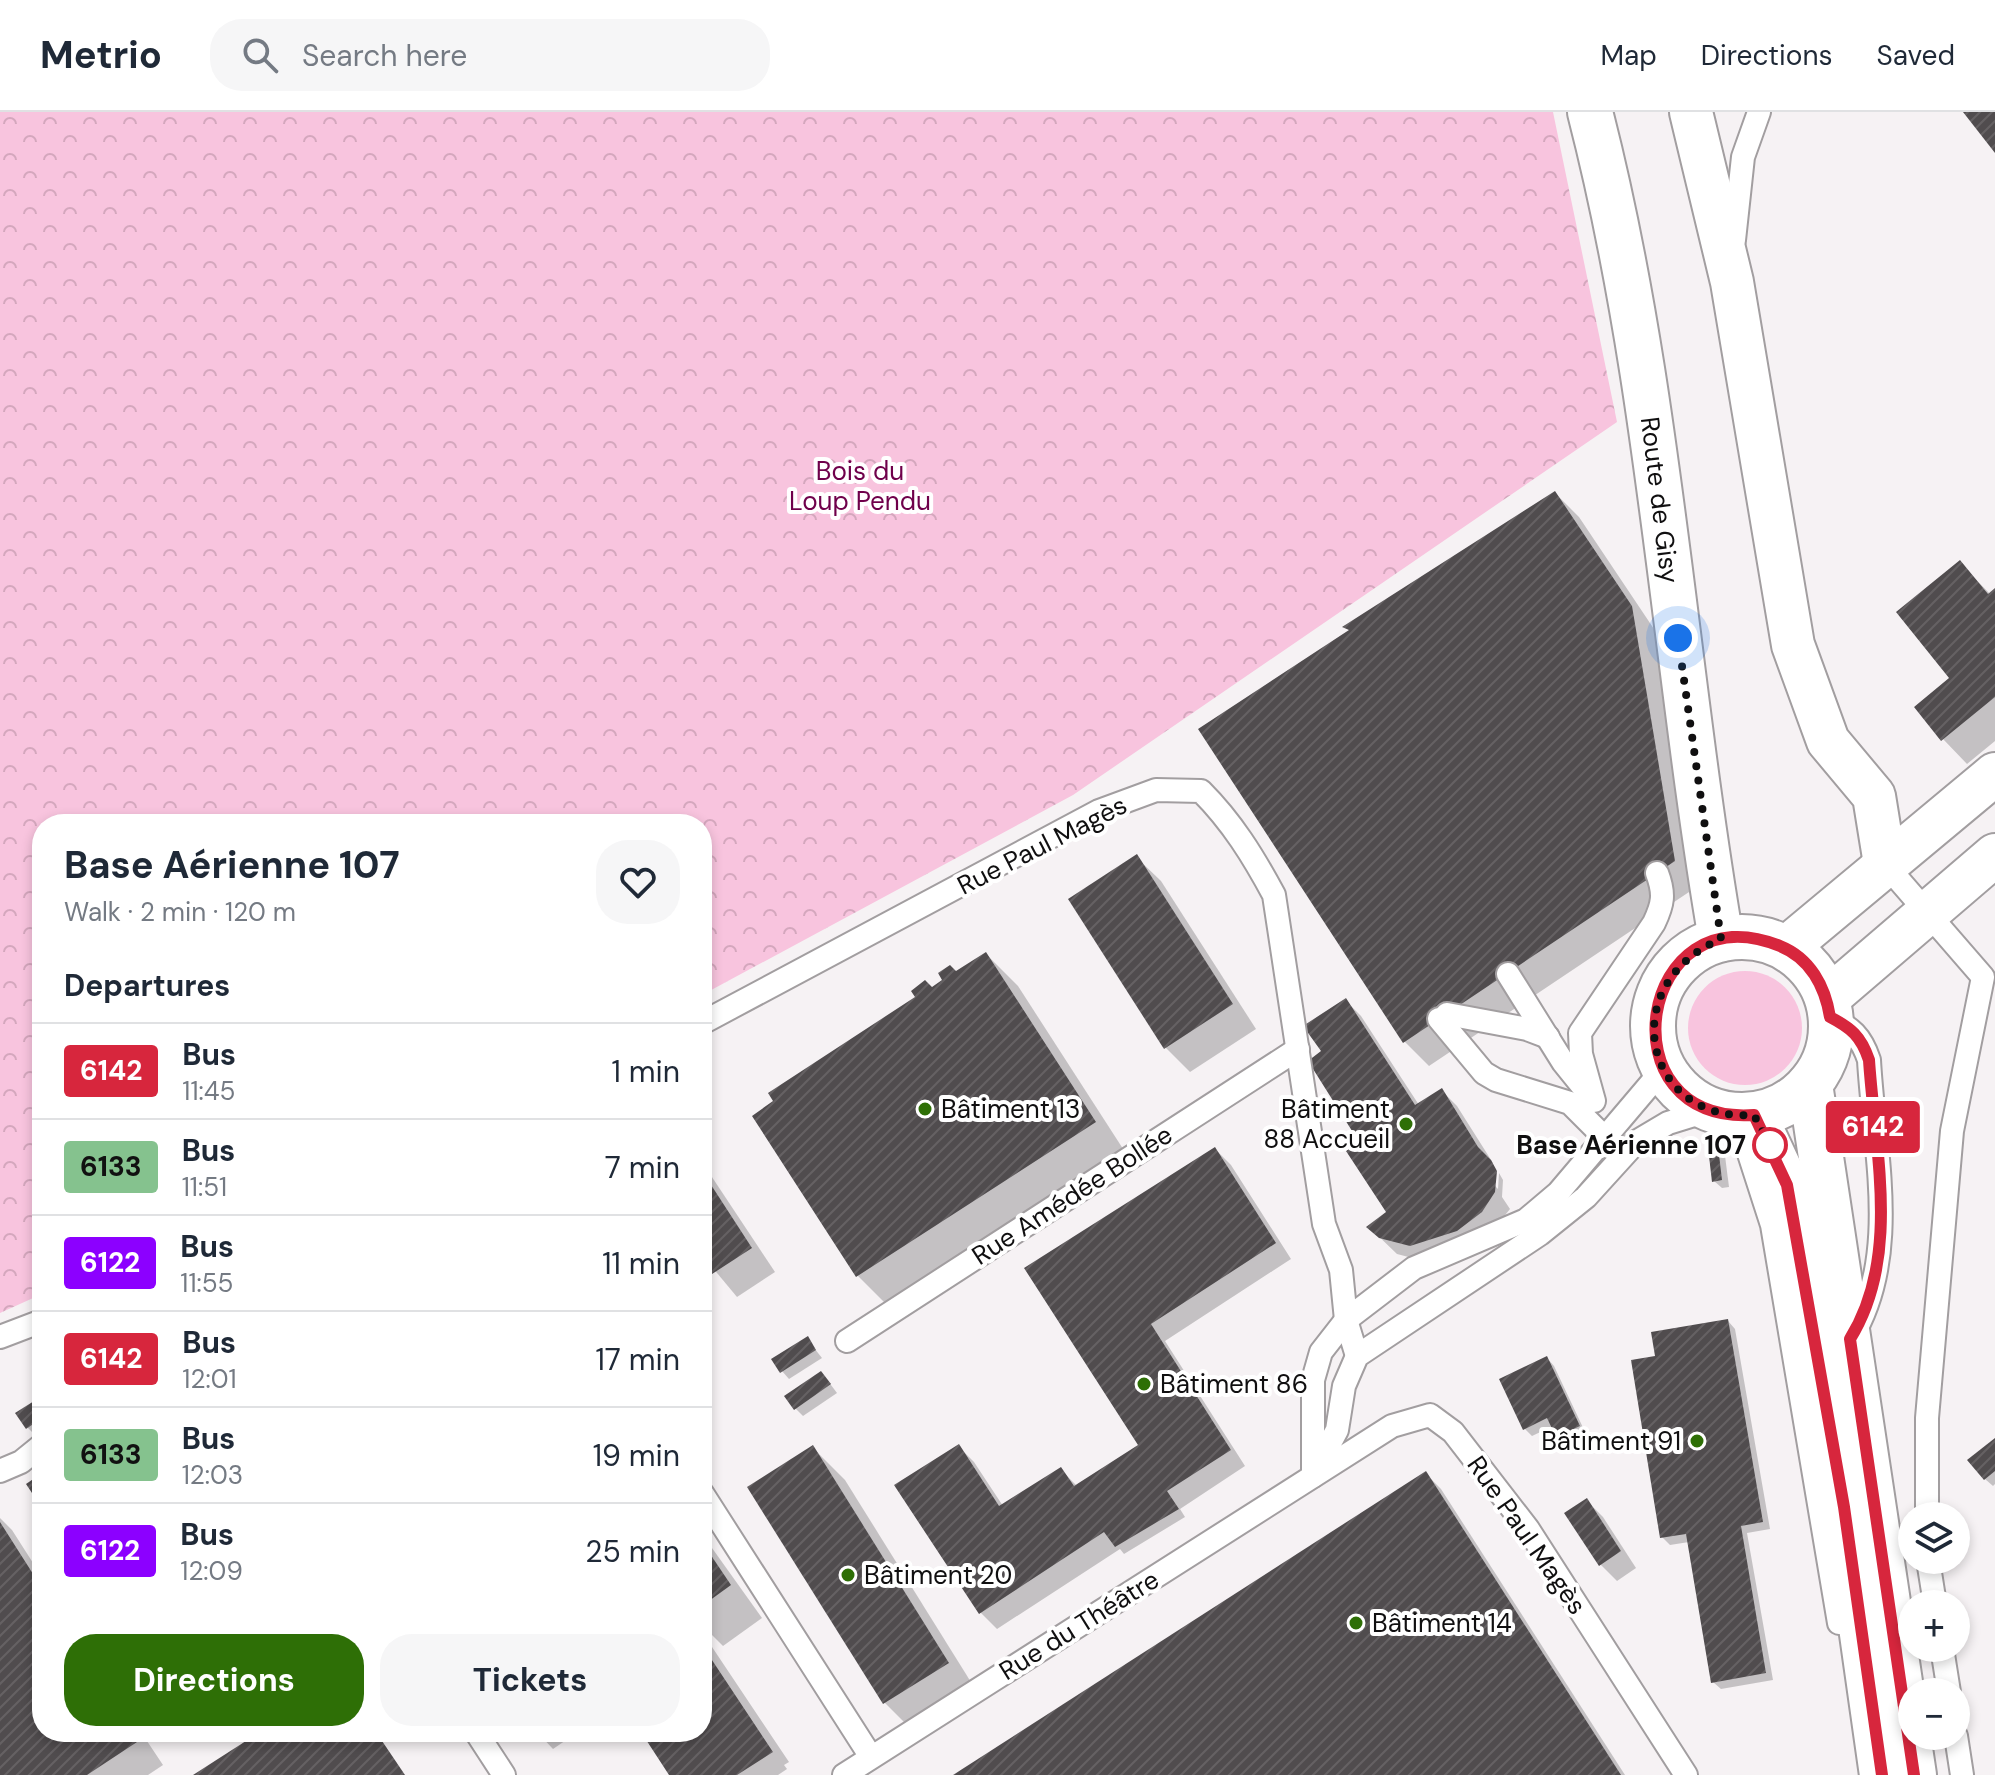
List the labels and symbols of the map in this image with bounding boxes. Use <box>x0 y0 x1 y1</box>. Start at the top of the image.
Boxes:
street label: Route de Gisy <box>1633 415 1687 585</box>
park label: Bois du Loup Pendu <box>789 454 931 518</box>
your location <box>1658 618 1698 658</box>
street label: Rue Paul Magès <box>951 788 1133 902</box>
place label: Bâtiment 13 <box>941 1092 1080 1126</box>
place label: Bâtiment 88 Accueil <box>1263 1092 1390 1156</box>
marker: Bâtiment 13 <box>916 1100 934 1118</box>
line badge: 6142 <box>1817 1101 1929 1153</box>
marker: Bâtiment 88 Accueil <box>1397 1115 1415 1133</box>
street label: Rue Amédée Bollée <box>965 1118 1179 1272</box>
place label: Base Aérienne 107 <box>1516 1128 1746 1162</box>
marker: Base Aérienne 107 <box>1753 1128 1787 1162</box>
place label: Bâtiment 86 <box>1160 1367 1308 1401</box>
marker: Bâtiment 86 <box>1135 1375 1153 1393</box>
place label: Bâtiment 91 <box>1541 1424 1681 1458</box>
marker: Bâtiment 91 <box>1688 1432 1706 1450</box>
street label: Rue Paul Magès <box>1460 1449 1594 1621</box>
place label: Bâtiment 20 <box>864 1558 1012 1592</box>
street label: Rue du Théâtre <box>993 1562 1165 1688</box>
marker: Bâtiment 20 <box>839 1566 857 1584</box>
place label: Bâtiment 14 <box>1372 1606 1512 1640</box>
marker: Bâtiment 14 <box>1347 1614 1365 1632</box>

